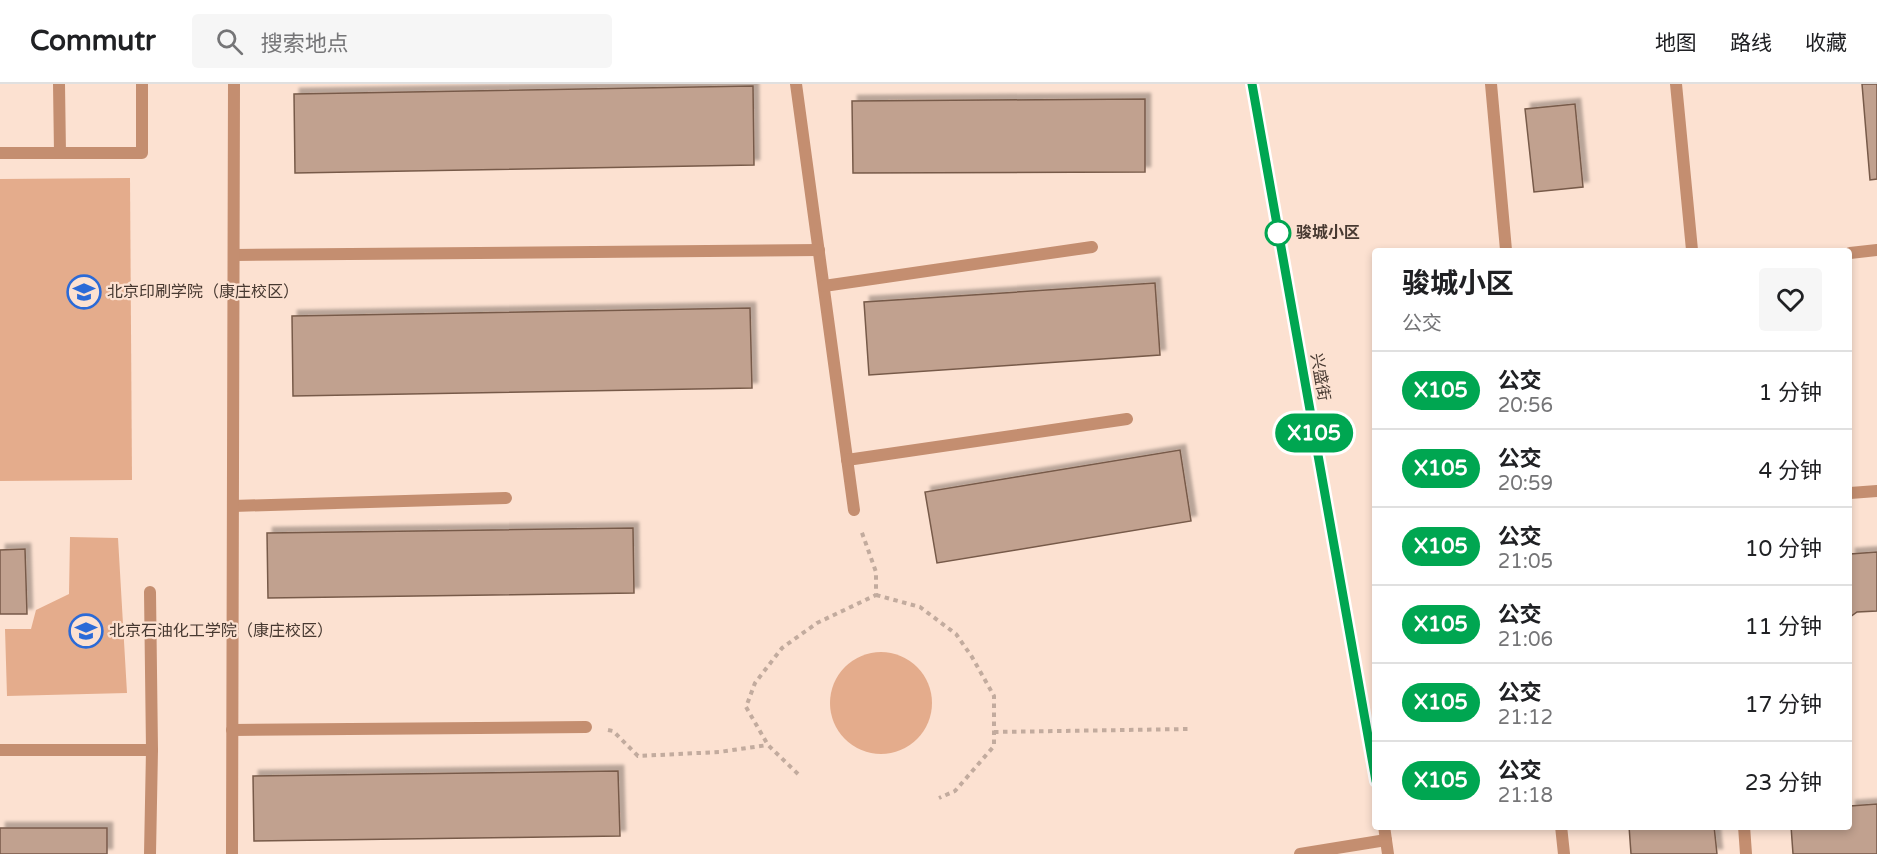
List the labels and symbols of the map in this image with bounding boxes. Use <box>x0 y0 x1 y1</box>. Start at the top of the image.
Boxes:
marker: 骏城小区 <box>1265 220 1291 246</box>
place label: 骏城小区 <box>1296 223 1360 243</box>
school or university icon: 北京印刷学院（康庄校区） <box>66 274 102 310</box>
place label: 北京印刷学院（康庄校区） <box>107 282 299 302</box>
street label: 兴盛街 <box>1306 352 1334 402</box>
line badge: X105 <box>1272 414 1356 452</box>
school or university icon: 北京石油化工学院（康庄校区） <box>68 613 104 649</box>
place label: 北京石油化工学院（康庄校区） <box>109 621 333 641</box>

